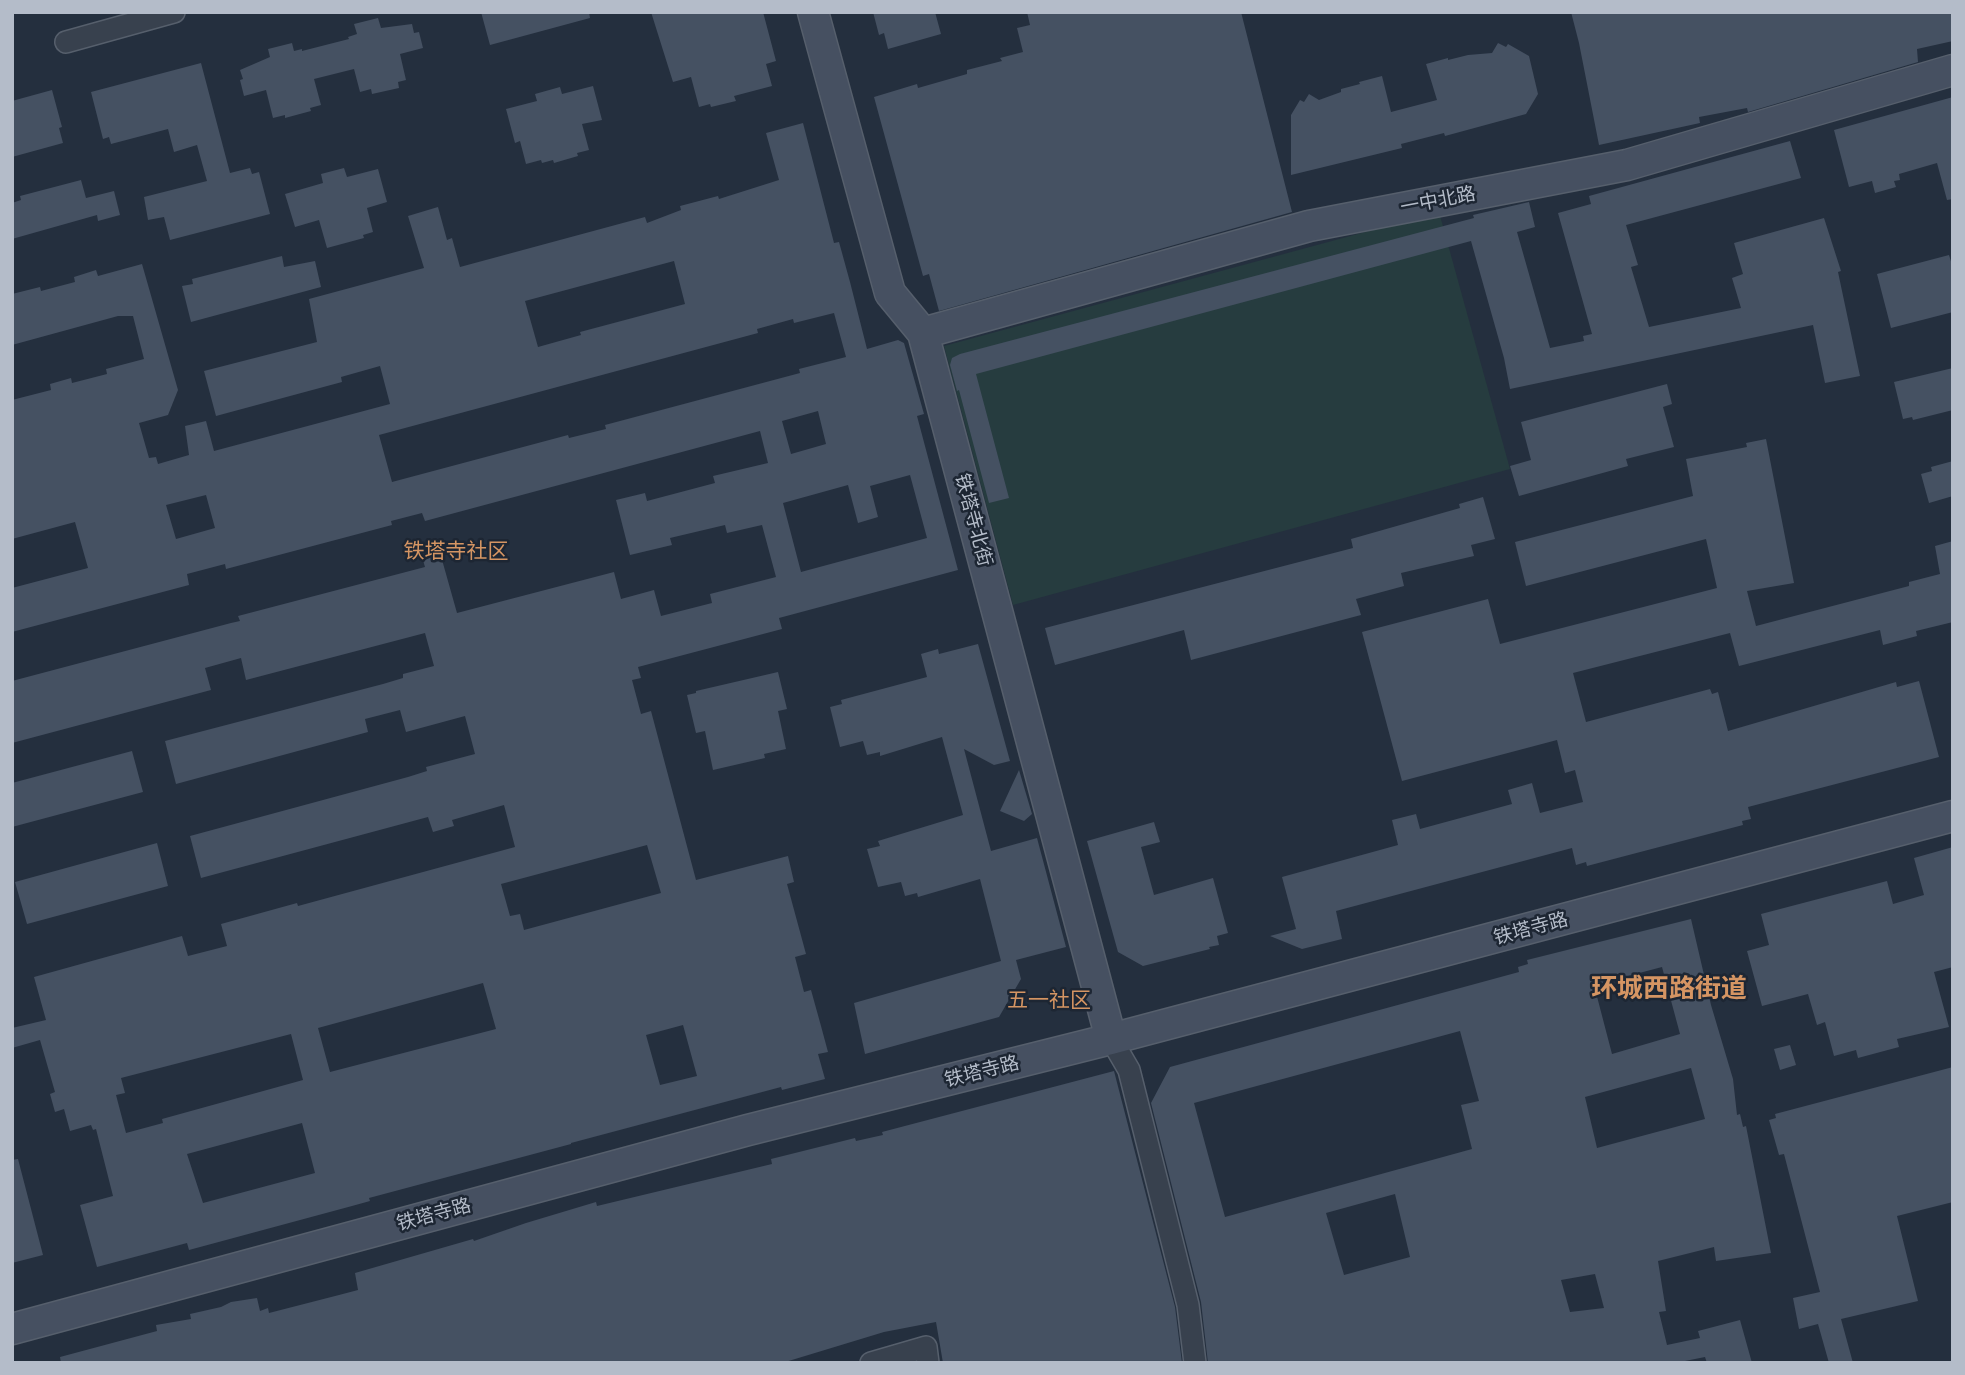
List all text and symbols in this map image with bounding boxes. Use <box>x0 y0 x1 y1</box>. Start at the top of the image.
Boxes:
street label: 一中北路 <box>1399 183 1477 219</box>
street label: 铁塔寺北街 <box>950 471 996 569</box>
district label: 铁塔寺社区 <box>404 539 508 565</box>
street label: 铁塔寺路 <box>1491 908 1571 950</box>
district label: 环城西路街道 <box>1591 973 1747 1005</box>
district label: 五一社区 <box>1007 988 1091 1014</box>
street label: 铁塔寺路 <box>942 1052 1022 1092</box>
street label: 铁塔寺路 <box>394 1194 474 1236</box>

